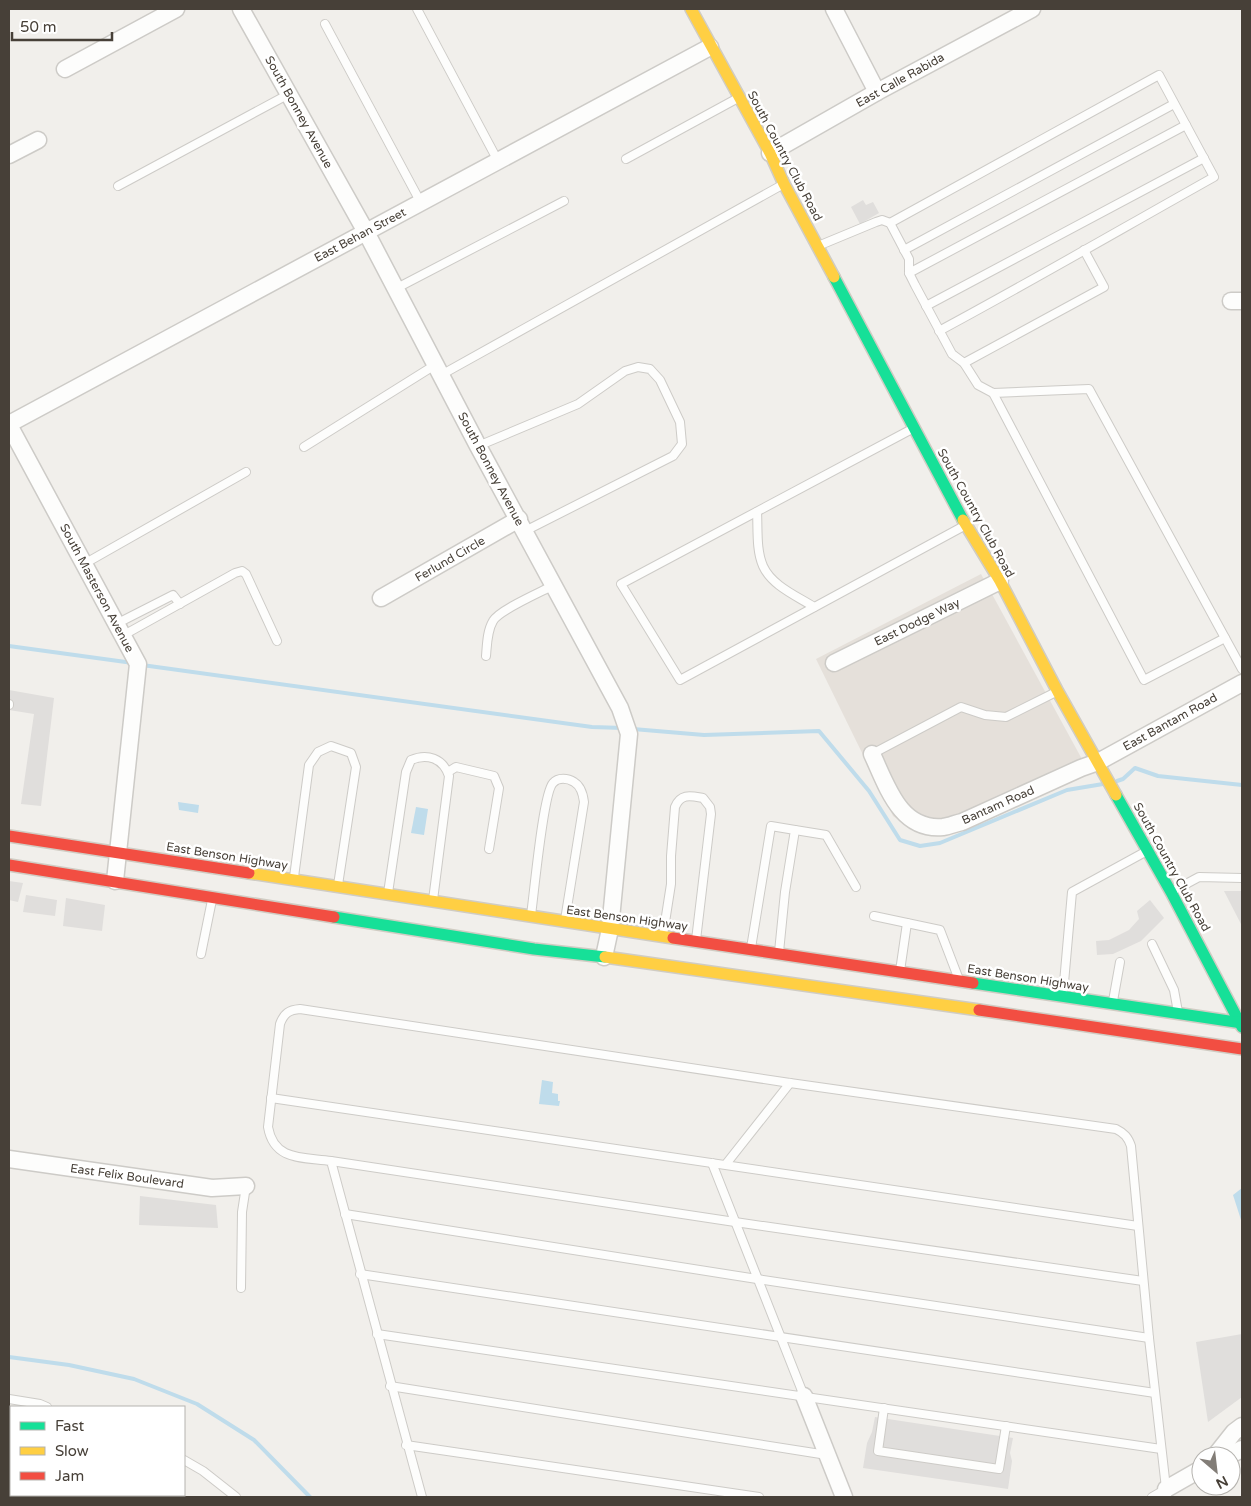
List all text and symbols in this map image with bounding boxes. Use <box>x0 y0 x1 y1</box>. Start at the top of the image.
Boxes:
scale bar <box>12 10 112 42</box>
text: 50 m <box>20 18 57 36</box>
street label: East Calle Rabida <box>853 50 947 110</box>
street label: South Bonney Avenue <box>262 53 336 171</box>
street label: South Country Club Road <box>745 89 825 223</box>
street label: East Behan Street <box>312 205 408 265</box>
street label: South Bonney Avenue <box>455 410 527 528</box>
street label: South Country Club Road <box>935 446 1017 580</box>
street label: South Masterson Avenue <box>57 521 137 655</box>
street label: Ferlund Circle <box>413 533 488 585</box>
street label: East Dodge Way <box>872 595 963 649</box>
street label: East Bantam Road <box>1120 690 1220 754</box>
street label: Bantam Road <box>960 783 1036 827</box>
street label: South Country Club Road <box>1131 800 1213 934</box>
street label: East Benson Highway <box>165 839 289 873</box>
street label: East Benson Highway <box>565 903 689 934</box>
street label: East Benson Highway <box>966 961 1090 995</box>
street label: East Felix Boulevard <box>69 1161 185 1191</box>
legend <box>10 1406 185 1496</box>
text: Fast <box>55 1417 85 1435</box>
text: Slow <box>55 1442 89 1460</box>
north arrow <box>1191 1446 1241 1496</box>
text: Jam <box>55 1467 84 1485</box>
text: N <box>1213 1472 1231 1492</box>

